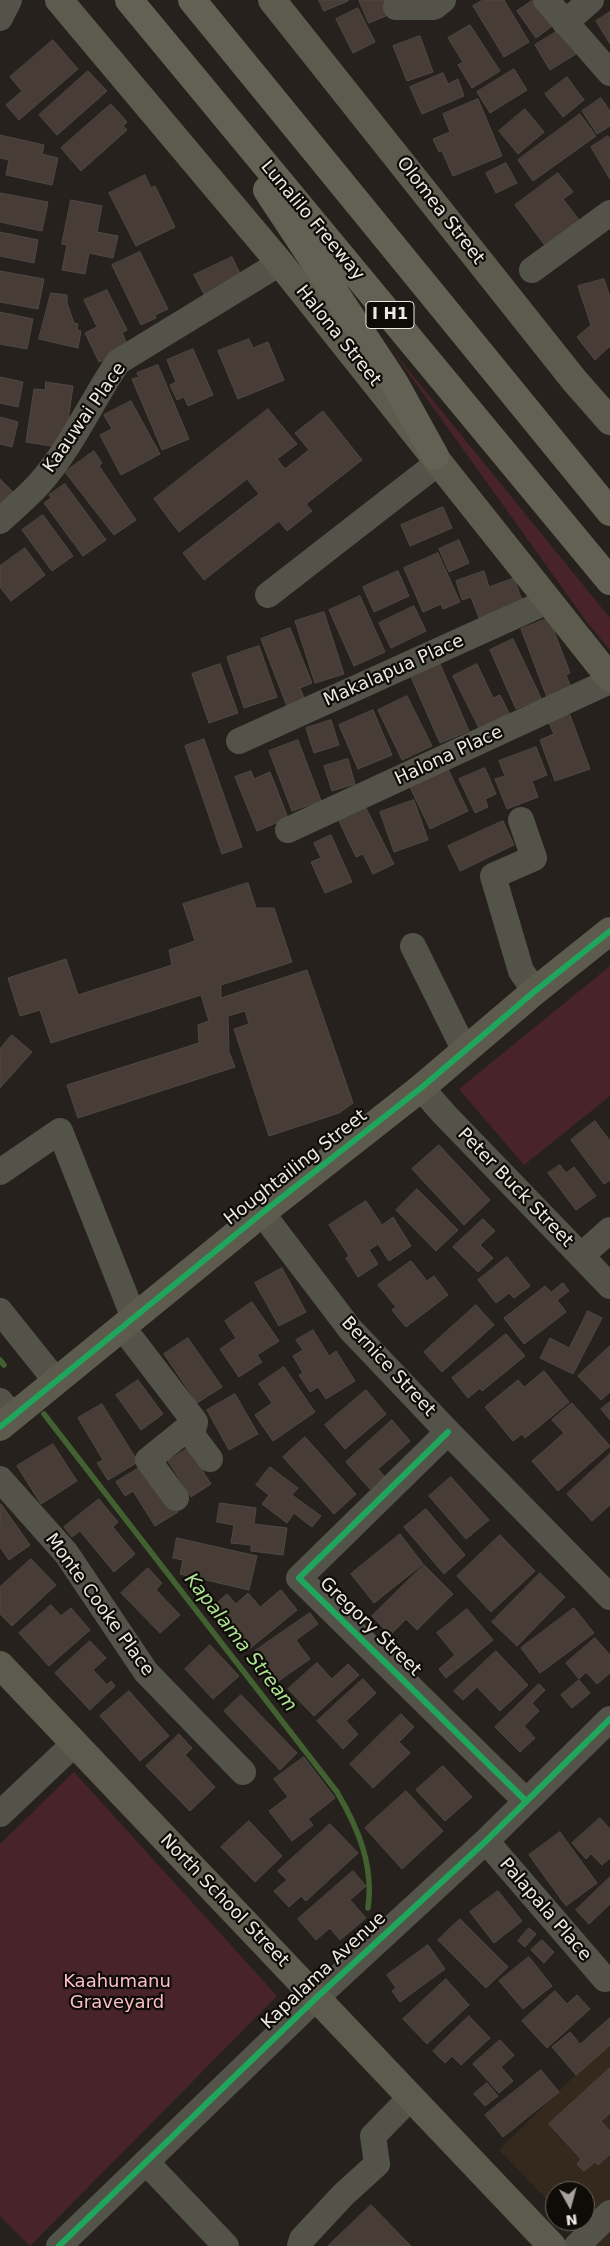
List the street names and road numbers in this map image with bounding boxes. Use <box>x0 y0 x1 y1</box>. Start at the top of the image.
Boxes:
street label: Olomea Street <box>391 153 489 269</box>
street label: Lunalilo Freeway <box>256 157 368 285</box>
street label: Halona Street <box>291 281 385 391</box>
road number: I H1 <box>366 302 414 328</box>
street label: Kaauwai Place <box>39 359 131 477</box>
street label: Makalapua Place <box>321 630 467 712</box>
street label: Halona Place <box>392 722 506 790</box>
street label: Houghtailing Street <box>220 1106 372 1230</box>
street label: Peter Buck Street <box>453 1124 577 1252</box>
street label: Bernice Street <box>336 1313 440 1421</box>
street label: Monte Cooke Place <box>40 1530 158 1680</box>
street label: Gregory Street <box>315 1573 425 1681</box>
street label: North School Street <box>155 1830 293 1972</box>
street label: Palapala Place <box>494 1854 596 1966</box>
street label: Kapalama Avenue <box>257 1908 391 2034</box>

